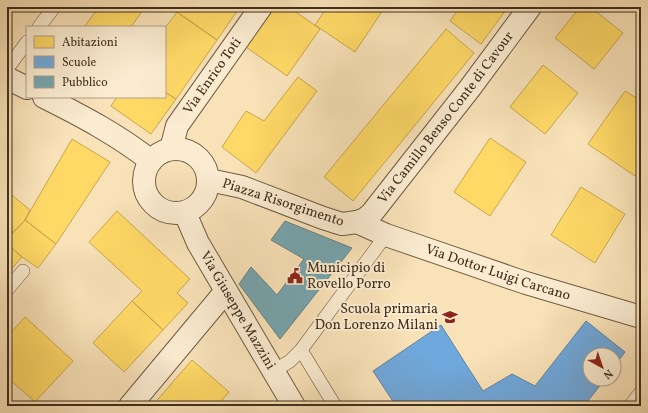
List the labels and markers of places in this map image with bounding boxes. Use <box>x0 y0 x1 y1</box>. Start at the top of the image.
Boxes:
place label: Municipio di Rovello Porro <box>307 259 391 294</box>
public building icon: Municipio di Rovello Porro <box>286 267 304 285</box>
place label: Scuola primaria Don Lorenzo Milani <box>315 300 438 335</box>
school or university icon: Scuola primaria Don Lorenzo Milani <box>441 308 459 326</box>

